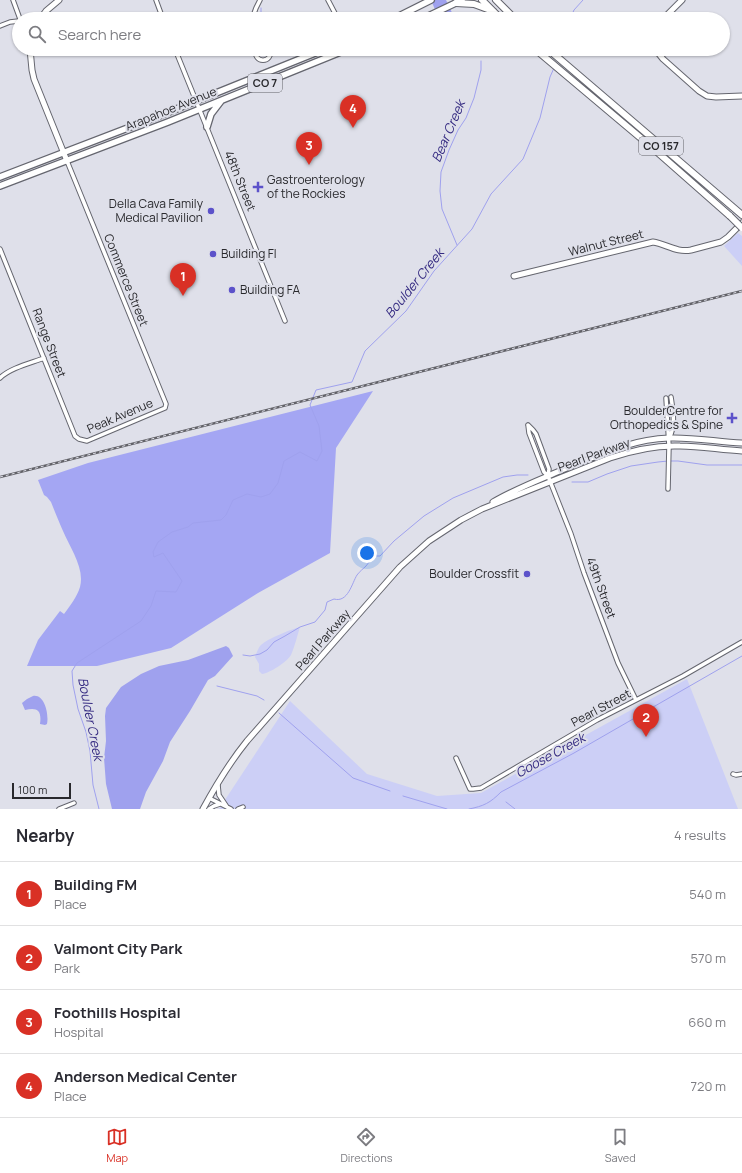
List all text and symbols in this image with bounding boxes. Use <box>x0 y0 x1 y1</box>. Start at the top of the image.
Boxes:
search box <box>12 12 730 56</box>
icon: search <box>26 23 48 45</box>
text: Search here <box>58 24 141 45</box>
road number: CO 7 <box>248 74 282 92</box>
street label: Arapahoe Avenue <box>123 83 219 135</box>
pin: 4 <box>340 95 366 128</box>
water label: Bear Creek <box>427 95 470 165</box>
pin: 3 <box>296 132 322 165</box>
road number: CO 157 <box>639 137 683 155</box>
street label: 48th Street <box>221 148 260 214</box>
place label: Gastroenterology of the Rockies <box>267 171 365 202</box>
marker: Gastroenterology of the Rockies <box>252 181 264 193</box>
place label: Della Cava Family Medical Pavilion <box>109 195 204 226</box>
marker: Della Cava Family Medical Pavilion <box>206 206 216 216</box>
street label: Walnut Street <box>567 225 645 260</box>
street label: Commerce Street <box>100 231 153 329</box>
water label: Boulder Creek <box>380 243 449 322</box>
place label: Building FI <box>221 245 276 262</box>
marker: Building FI <box>208 249 218 259</box>
pin: 1 <box>170 263 196 296</box>
place label: Building FA <box>240 281 301 298</box>
marker: Building FA <box>227 285 237 295</box>
street label: Range Street <box>28 306 71 380</box>
street label: Peak Avenue <box>84 394 155 437</box>
place label: BoulderCentre for Orthopedics & Spine <box>610 402 724 433</box>
marker: BoulderCentre for Orthopedics & Spine <box>726 412 738 424</box>
street label: Pearl Parkway <box>555 433 633 475</box>
your location <box>357 543 377 563</box>
street label: 49th Street <box>583 555 620 621</box>
place label: Boulder Crossfit <box>429 565 519 582</box>
marker: Boulder Crossfit <box>522 569 532 579</box>
street label: Pearl Parkway <box>291 605 354 674</box>
water label: Boulder Creek <box>74 676 108 765</box>
street label: Pearl Street <box>568 685 634 730</box>
pin: 2 <box>633 704 659 737</box>
water label: Goose Creek <box>512 727 590 782</box>
scale bar <box>12 781 71 800</box>
text: 100 m <box>18 782 47 797</box>
text: Nearby <box>16 824 74 847</box>
text: 4 results <box>674 826 726 844</box>
text: Building FM <box>54 874 137 895</box>
text: 1 <box>26 885 32 903</box>
text: 540 m <box>689 885 726 903</box>
text: Place <box>54 895 87 913</box>
text: Valmont City Park <box>54 938 182 959</box>
text: 2 <box>25 949 33 967</box>
text: 570 m <box>690 949 726 967</box>
text: Park <box>54 959 80 977</box>
text: Foothills Hospital <box>54 1002 181 1023</box>
text: 3 <box>25 1013 33 1031</box>
text: 660 m <box>688 1013 726 1031</box>
text: Hospital <box>54 1023 104 1041</box>
text: Anderson Medical Center <box>54 1066 237 1087</box>
text: 4 <box>25 1077 33 1095</box>
text: 720 m <box>691 1077 726 1095</box>
text: Place <box>54 1087 87 1105</box>
tab: Map <box>106 1126 128 1165</box>
tab: Directions <box>340 1126 393 1165</box>
tab: Saved <box>605 1126 636 1165</box>

